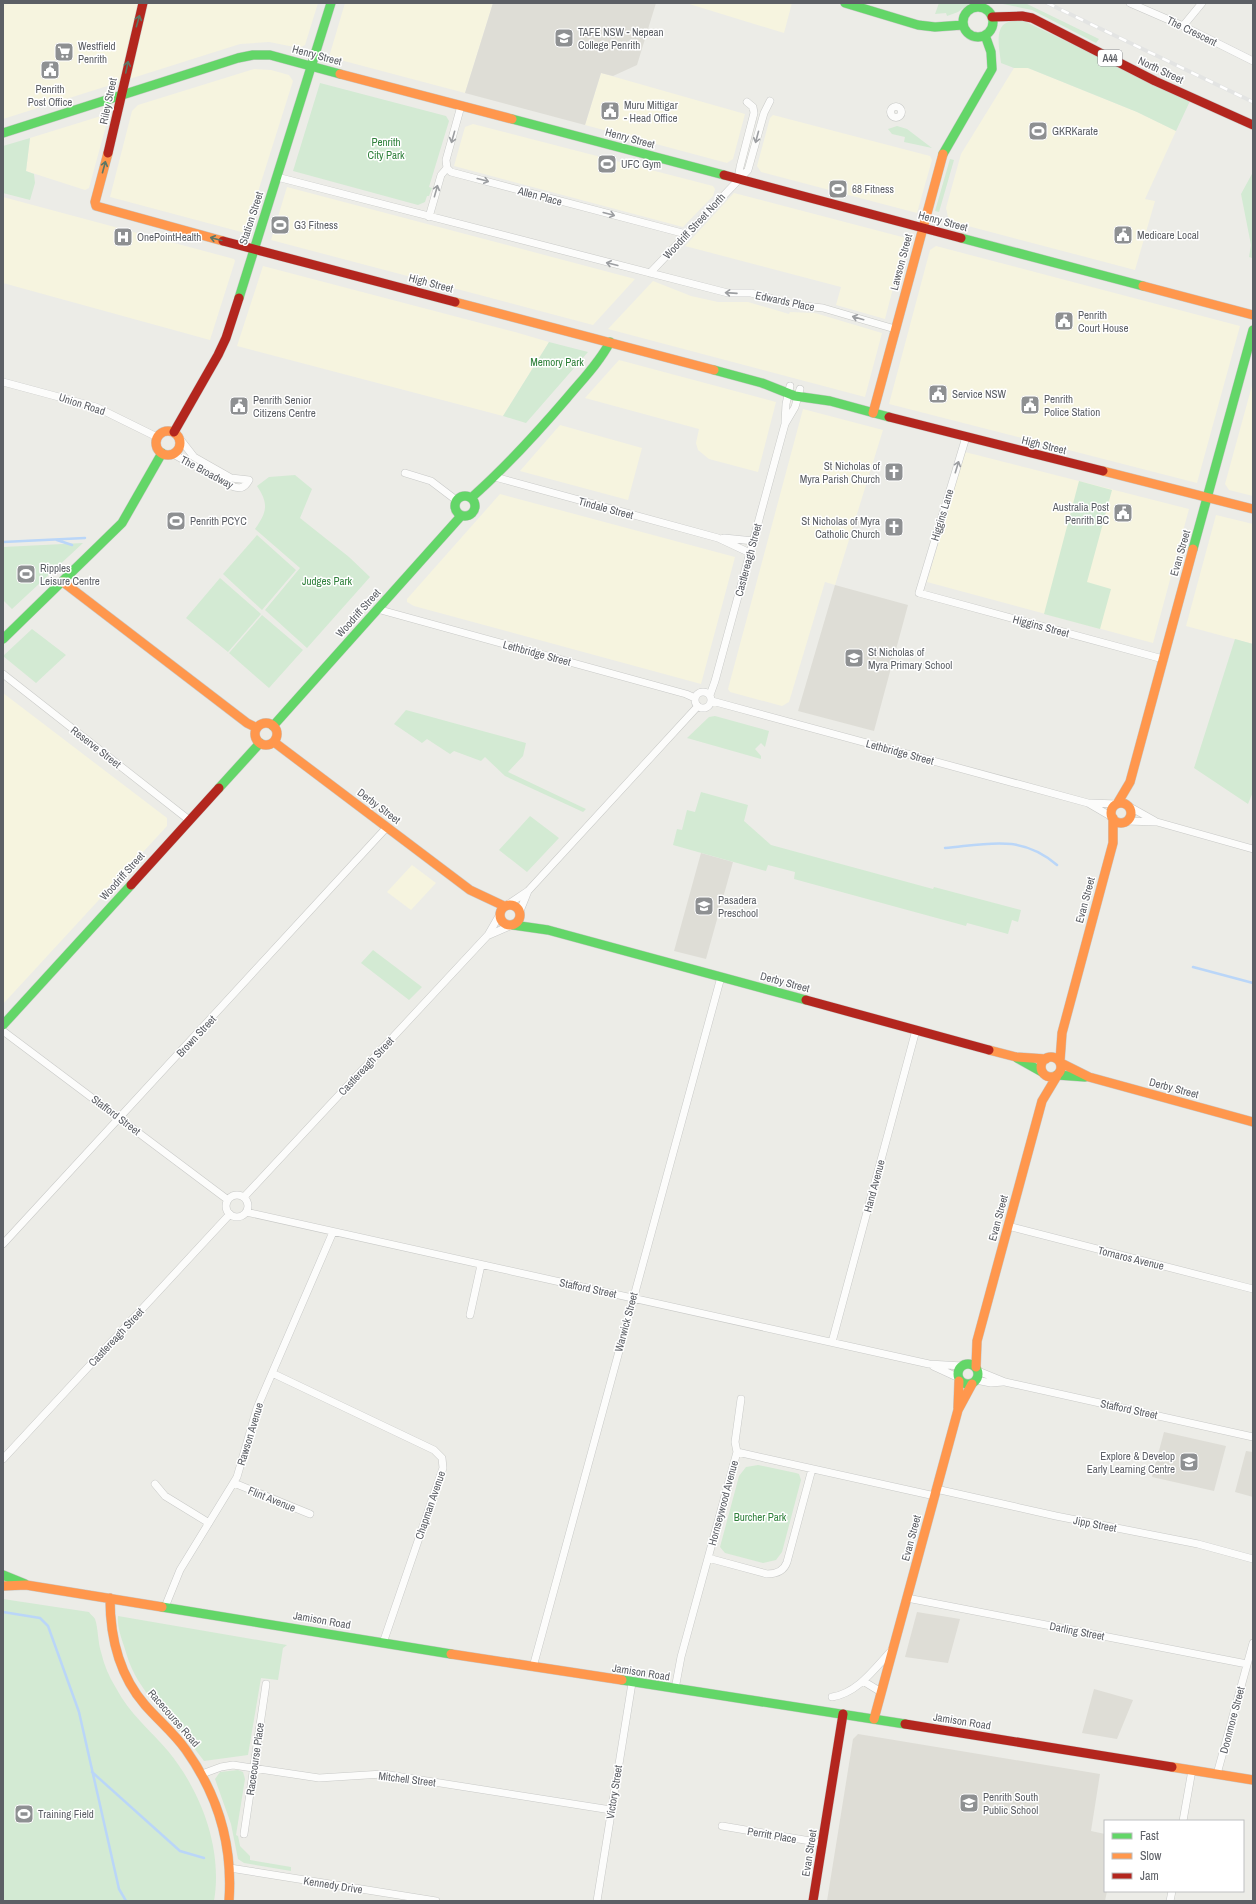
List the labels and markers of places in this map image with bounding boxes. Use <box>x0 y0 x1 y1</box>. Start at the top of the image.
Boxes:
place label: TAFE NSW - Nepean College Penrith <box>578 25 664 52</box>
school or university icon: TAFE NSW - Nepean College Penrith <box>553 27 575 49</box>
place label: Westfield Penrith <box>78 39 115 66</box>
supermarket icon: Westfield Penrith <box>53 41 75 63</box>
public building icon: Penrith Post Office <box>39 59 61 81</box>
place label: Penrith Post Office <box>28 82 72 109</box>
place label: Muru Mittigar - Head Office <box>624 98 678 125</box>
public building icon: Muru Mittigar - Head Office <box>599 100 621 122</box>
sports icon: GKRKarate <box>1027 120 1049 142</box>
place label: GKRKarate <box>1052 124 1098 138</box>
sports icon: UFC Gym <box>596 153 618 175</box>
place label: UFC Gym <box>621 157 661 171</box>
sports icon: 68 Fitness <box>827 178 849 200</box>
place label: 68 Fitness <box>852 182 895 196</box>
sports icon: G3 Fitness <box>269 214 291 236</box>
place label: G3 Fitness <box>294 218 339 232</box>
public building icon: Medicare Local <box>1112 224 1134 246</box>
hospital icon: OnePointHealth <box>112 226 134 248</box>
place label: Medicare Local <box>1137 228 1199 242</box>
place label: OnePointHealth <box>137 230 201 244</box>
place label: Penrith Court House <box>1078 308 1129 335</box>
public building icon: Penrith Court House <box>1053 310 1075 332</box>
public building icon: Service NSW <box>927 383 949 405</box>
place label: Service NSW <box>952 387 1007 401</box>
place label: Penrith Police Station <box>1044 392 1100 419</box>
place label: Penrith Senior Citizens Centre <box>253 393 316 420</box>
public building icon: Penrith Police Station <box>1019 394 1041 416</box>
public building icon: Penrith Senior Citizens Centre <box>228 395 250 417</box>
place label: St Nicholas of Myra Parish Church <box>800 459 880 486</box>
church icon: St Nicholas of Myra Parish Church <box>883 461 905 483</box>
place label: Australia Post Penrith BC <box>1052 500 1109 527</box>
public building icon: Australia Post Penrith BC <box>1112 502 1134 524</box>
sports icon: Penrith PCYC <box>165 510 187 532</box>
place label: Penrith PCYC <box>190 514 247 528</box>
place label: St Nicholas of Myra Catholic Church <box>801 514 880 541</box>
church icon: St Nicholas of Myra Catholic Church <box>883 516 905 538</box>
place label: Ripples Leisure Centre <box>40 561 100 588</box>
sports icon: Ripples Leisure Centre <box>15 563 37 585</box>
place label: St Nicholas of Myra Primary School <box>868 645 952 672</box>
school or university icon: St Nicholas of Myra Primary School <box>843 647 865 669</box>
place label: Pasadera Preschool <box>718 893 758 920</box>
school or university icon: Pasadera Preschool <box>693 895 715 917</box>
place label: Explore & Develop Early Learning Centre <box>1087 1449 1175 1476</box>
school or university icon: Explore & Develop Early Learning Centre <box>1178 1451 1200 1473</box>
place label: Penrith South Public School <box>983 1790 1038 1817</box>
school or university icon: Penrith South Public School <box>958 1792 980 1814</box>
sports icon: Training Field <box>13 1803 35 1825</box>
place label: Training Field <box>38 1807 94 1821</box>

